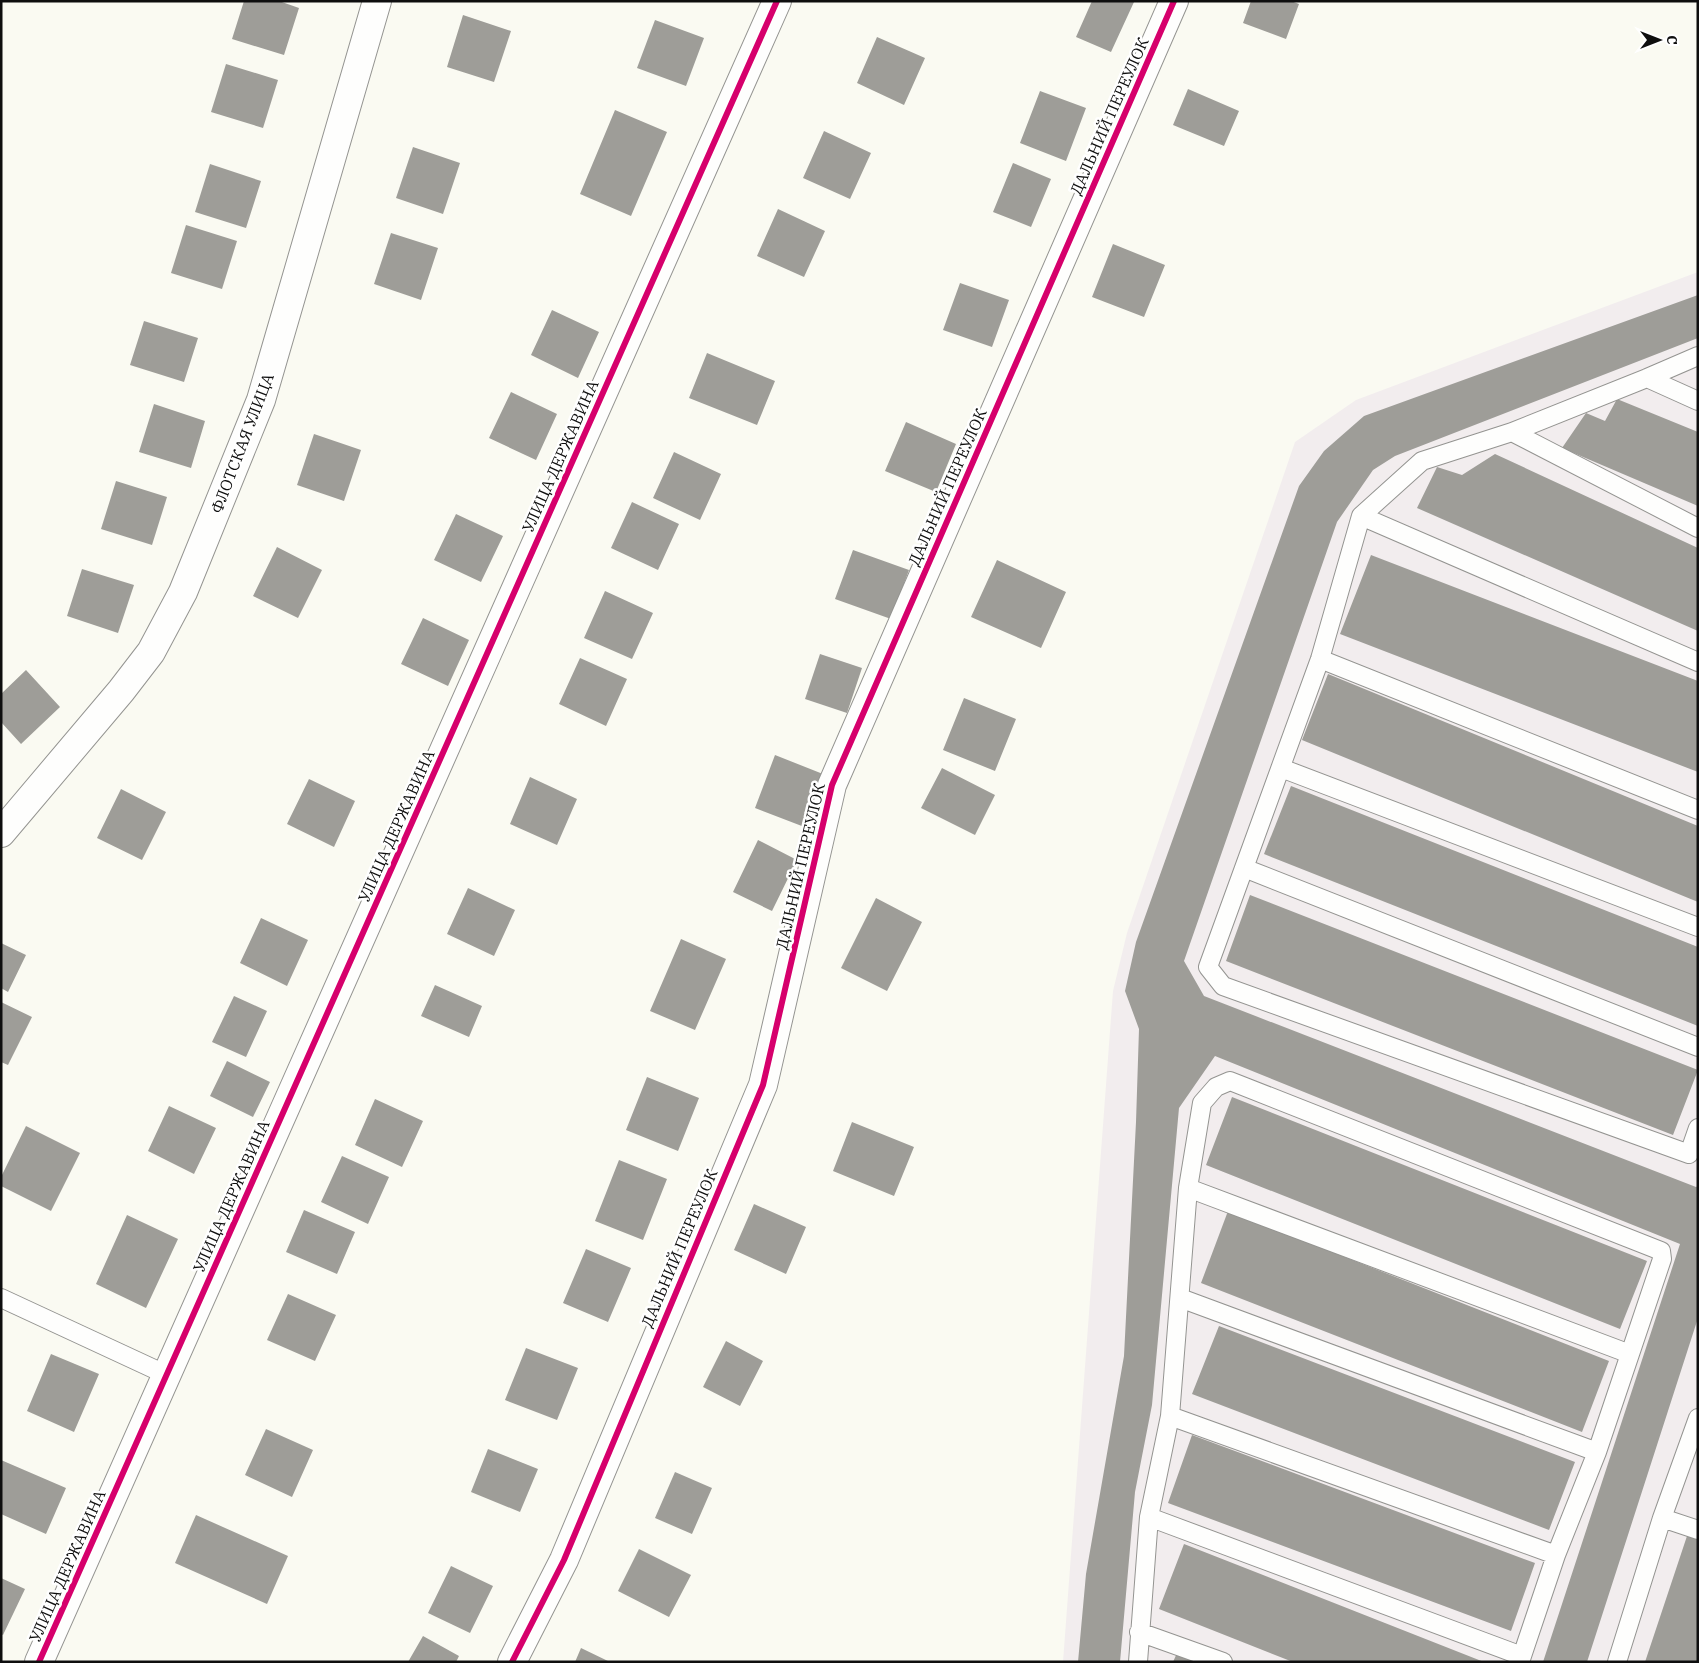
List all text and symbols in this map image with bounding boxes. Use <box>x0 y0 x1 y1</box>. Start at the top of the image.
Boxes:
north arrow <box>1634 15 1684 65</box>
street label: ДАЛЬНИЙ ПЕРЕУЛОК <box>1065 34 1153 198</box>
text: С <box>1663 35 1681 45</box>
street label: ФЛОТСКАЯ УЛИЦА <box>206 370 278 516</box>
street label: УЛИЦА ДЕРЖАВИНА <box>517 377 603 535</box>
street label: ДАЛЬНИЙ ПЕРЕУЛОК <box>903 405 991 569</box>
street label: УЛИЦА ДЕРЖАВИНА <box>353 747 439 905</box>
street label: ДАЛЬНИЙ ПЕРЕУЛОК <box>771 781 829 951</box>
street label: УЛИЦА ДЕРЖАВИНА <box>188 1117 274 1275</box>
street label: ДАЛЬНИЙ ПЕРЕУЛОК <box>637 1166 721 1330</box>
street label: УЛИЦА ДЕРЖАВИНА <box>24 1487 110 1645</box>

